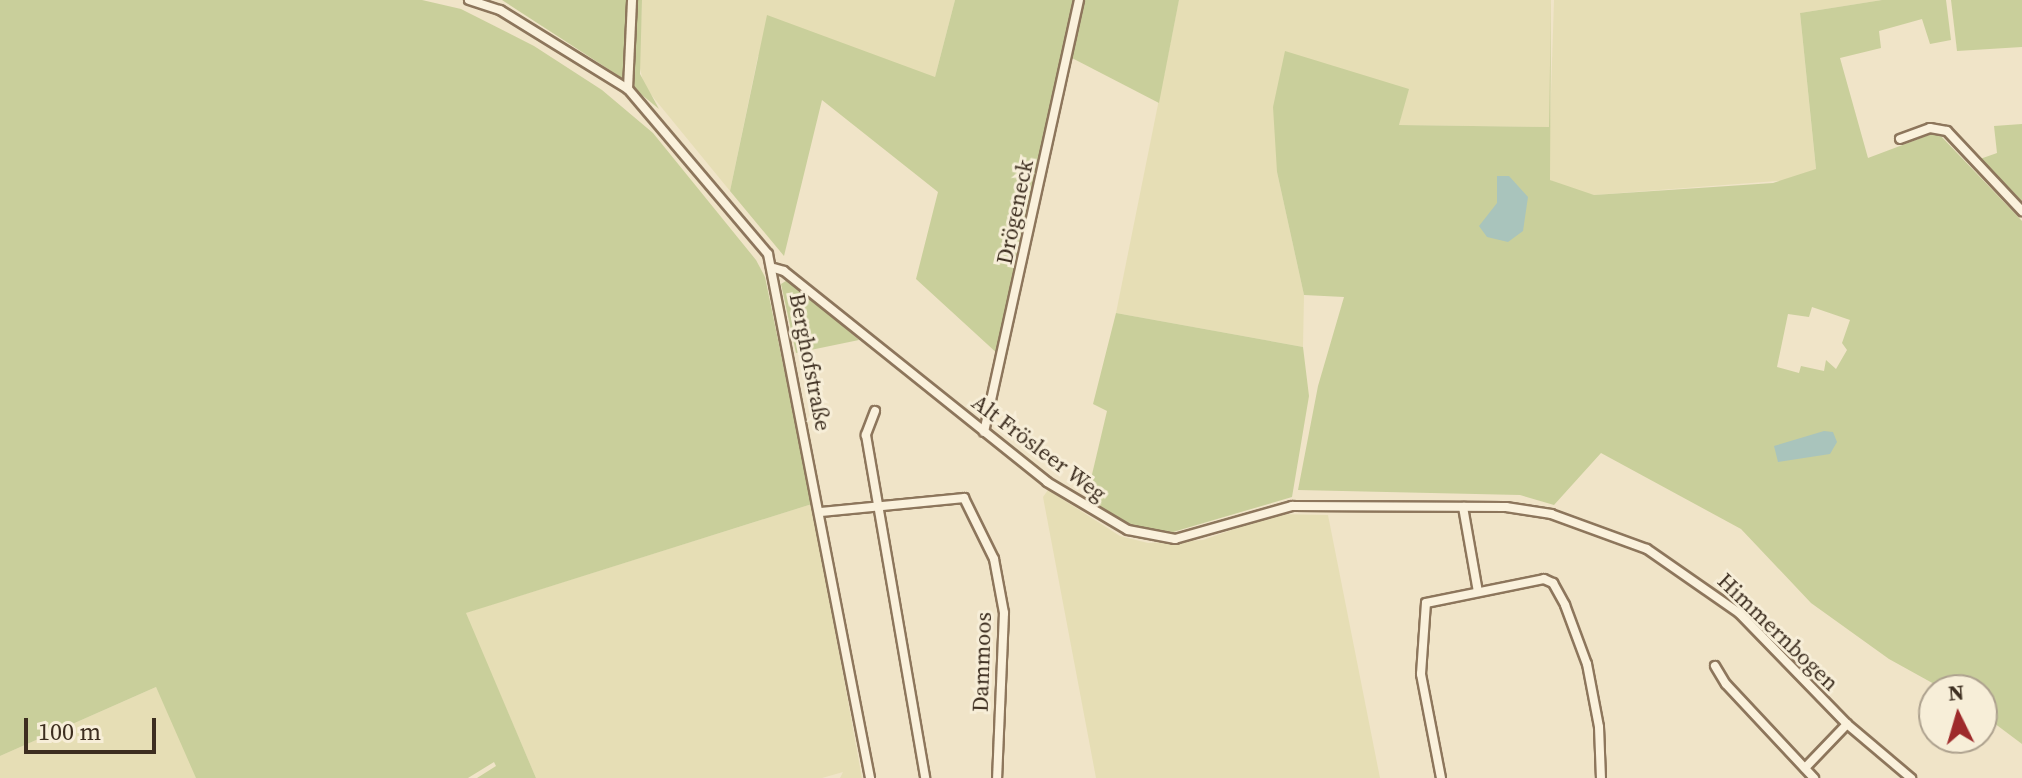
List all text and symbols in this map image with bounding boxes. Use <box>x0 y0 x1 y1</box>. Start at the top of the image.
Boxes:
street label: Drögeneck <box>991 157 1039 267</box>
street label: Berghofstraße <box>784 291 836 433</box>
street label: Alt Frösleer Weg <box>966 389 1112 507</box>
street label: Himmernbogen <box>1712 568 1844 696</box>
street label: Dammoos <box>967 612 997 712</box>
north arrow <box>1918 674 1998 754</box>
text: N <box>1947 676 1965 708</box>
scale bar <box>28 702 160 752</box>
text: 100 m <box>38 715 101 748</box>

